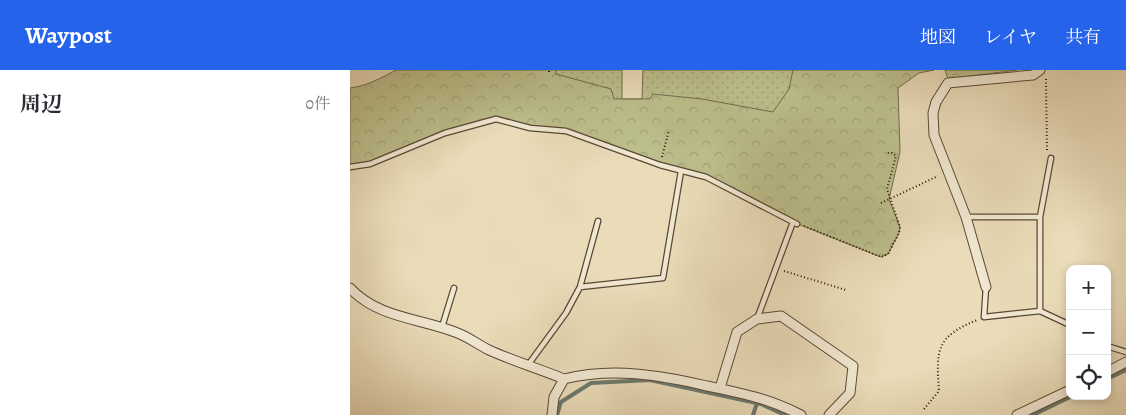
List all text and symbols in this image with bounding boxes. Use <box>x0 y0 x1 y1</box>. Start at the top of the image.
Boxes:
text: Waypost <box>25 19 112 51</box>
text: 地図 <box>920 25 956 49</box>
text: レイヤ <box>984 25 1037 49</box>
text: 共有 <box>1065 25 1101 49</box>
text: 周辺 <box>20 90 62 118</box>
text: 0件 <box>305 93 330 115</box>
map controls <box>1066 265 1111 400</box>
button: + <box>1066 265 1111 310</box>
button: − <box>1066 310 1111 355</box>
button: locate <box>1066 355 1111 400</box>

